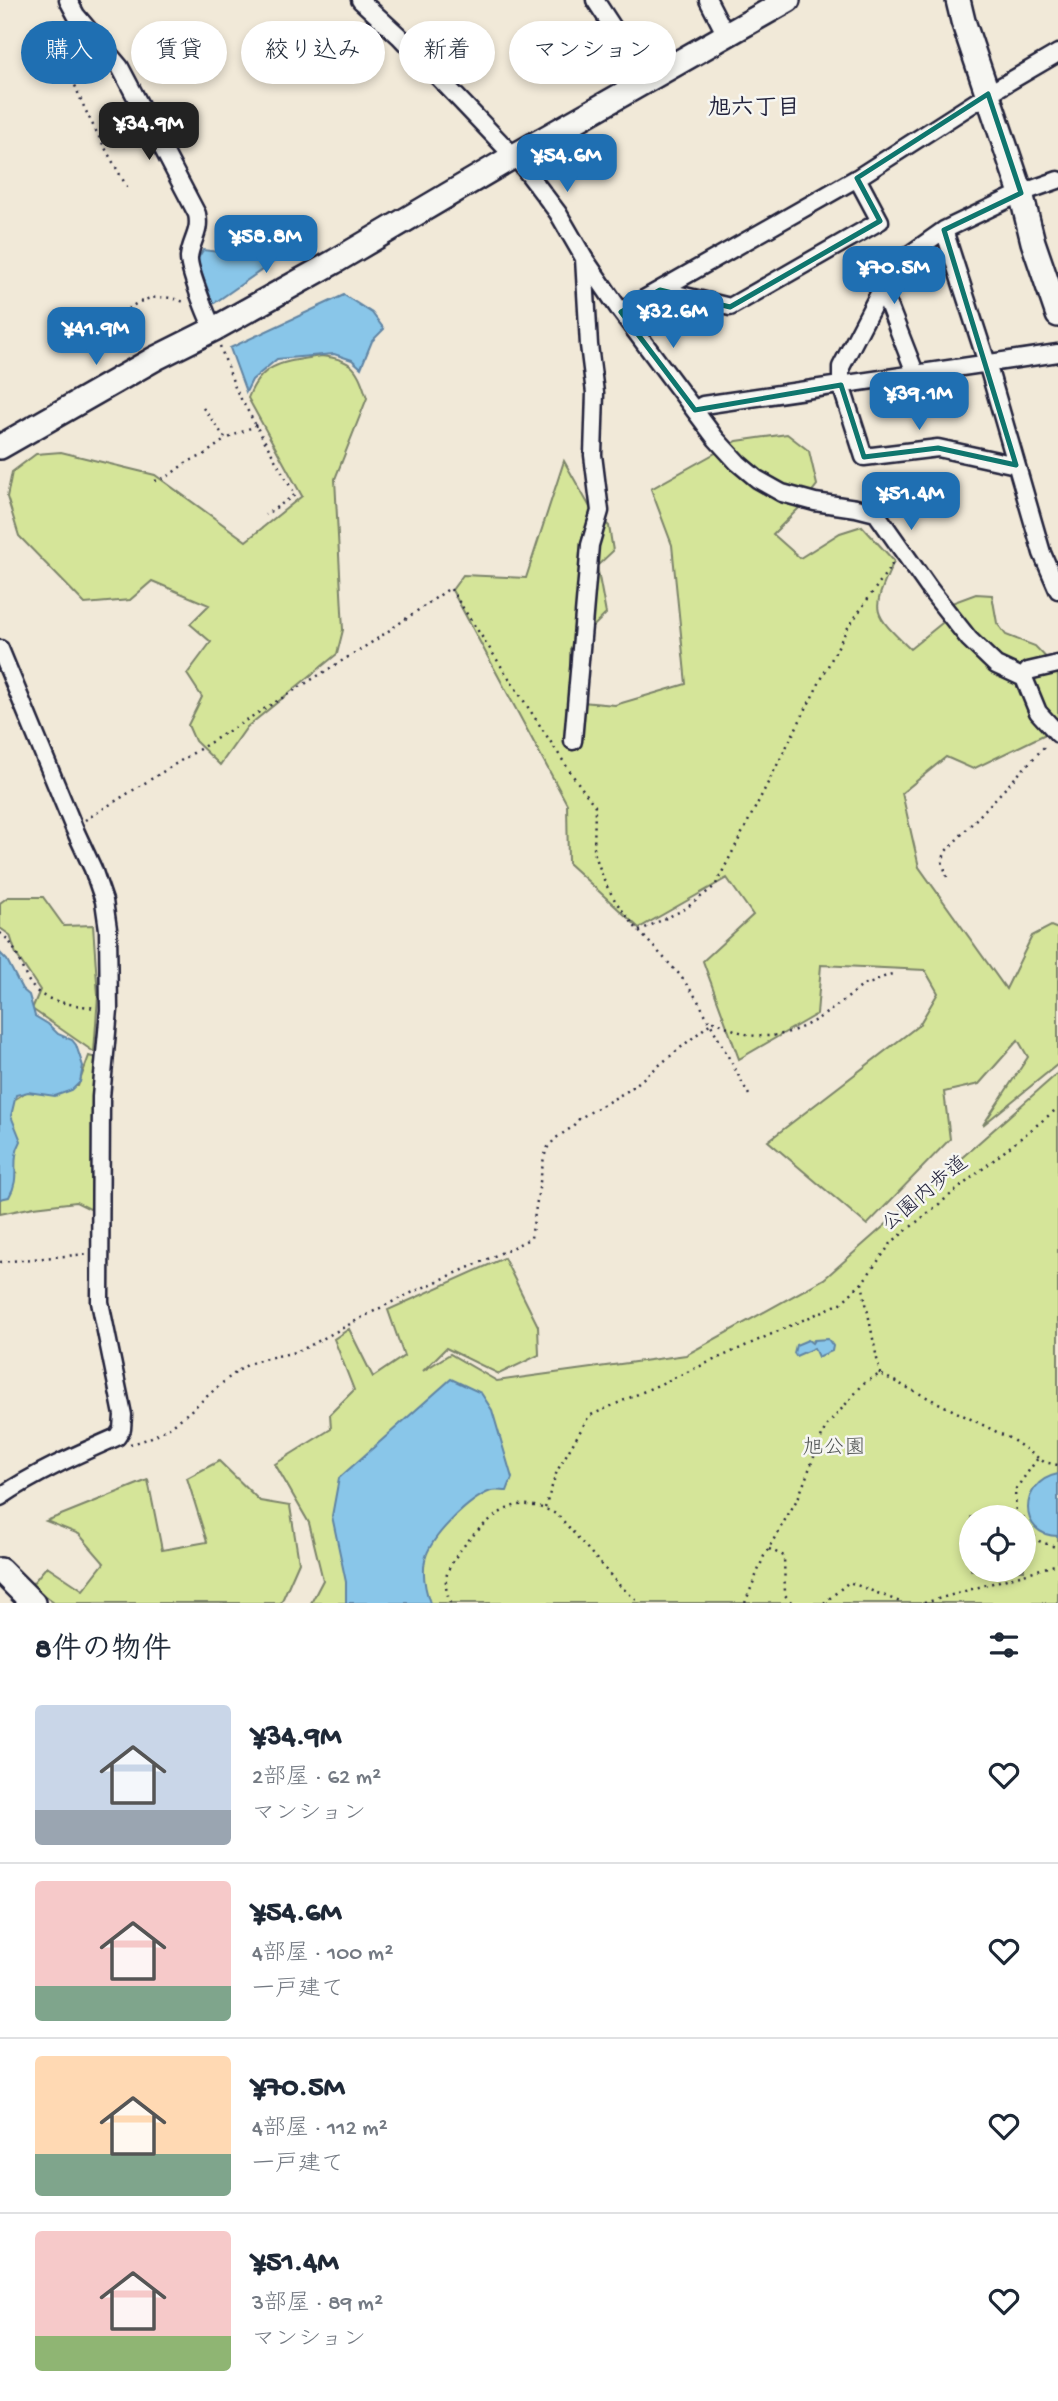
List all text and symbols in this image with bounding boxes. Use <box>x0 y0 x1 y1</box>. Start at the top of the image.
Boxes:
chip: 購入 <box>21 21 117 84</box>
chip: 賃貸 <box>131 21 227 84</box>
chip: 絞り込み <box>241 21 385 84</box>
chip: 新着 <box>399 21 495 84</box>
chip: マンション <box>509 21 676 84</box>
district label: 旭六丁目 <box>708 95 800 123</box>
pin: ¥34.9M <box>92 102 206 162</box>
text: ¥34.9M <box>115 111 183 138</box>
pin: ¥54.6M <box>510 134 624 194</box>
text: ¥54.6M <box>533 143 601 170</box>
pin: ¥58.8M <box>209 216 323 275</box>
text: ¥58.8M <box>230 224 302 251</box>
pin: ¥70.5M <box>837 246 951 306</box>
text: ¥70.5M <box>859 255 929 282</box>
pin: ¥32.6M <box>616 290 730 350</box>
text: ¥32.6M <box>639 299 707 326</box>
pin: ¥41.9M <box>39 308 153 367</box>
text: ¥41.9M <box>63 316 129 343</box>
pin: ¥39.1M <box>862 372 976 432</box>
text: ¥39.1M <box>886 381 952 408</box>
pin: ¥51.4M <box>854 472 968 532</box>
text: ¥51.4M <box>878 481 944 508</box>
street label: 公園内歩道 <box>877 1151 974 1238</box>
park label: 旭公園 <box>803 1436 866 1462</box>
map controls <box>959 1505 1036 1582</box>
button: locate <box>959 1505 1036 1582</box>
icon: filters <box>985 1626 1023 1664</box>
text: 8件の物件 <box>35 1634 171 1669</box>
text: ¥34.9M <box>252 1721 341 1756</box>
icon: home <box>91 1733 175 1817</box>
icon: heart <box>985 1756 1023 1794</box>
text: 2部屋 · 62 m² <box>252 1765 381 1792</box>
text: マンション <box>252 1801 366 1828</box>
text: ¥54.6M <box>252 1897 341 1932</box>
icon: home <box>91 1909 175 1993</box>
icon: heart <box>985 1932 1023 1970</box>
text: 4部屋 · 100 m² <box>252 1941 393 1968</box>
text: 一戸建て <box>252 1977 344 2004</box>
text: ¥70.5M <box>252 2072 345 2107</box>
icon: home <box>91 2084 175 2168</box>
icon: heart <box>985 2107 1023 2145</box>
text: 4部屋 · 112 m² <box>252 2116 388 2143</box>
text: 一戸建て <box>252 2152 344 2179</box>
text: ¥51.4M <box>252 2247 338 2282</box>
icon: home <box>91 2259 175 2343</box>
icon: heart <box>985 2282 1023 2320</box>
text: 3部屋 · 89 m² <box>252 2291 383 2318</box>
text: マンション <box>252 2327 366 2354</box>

